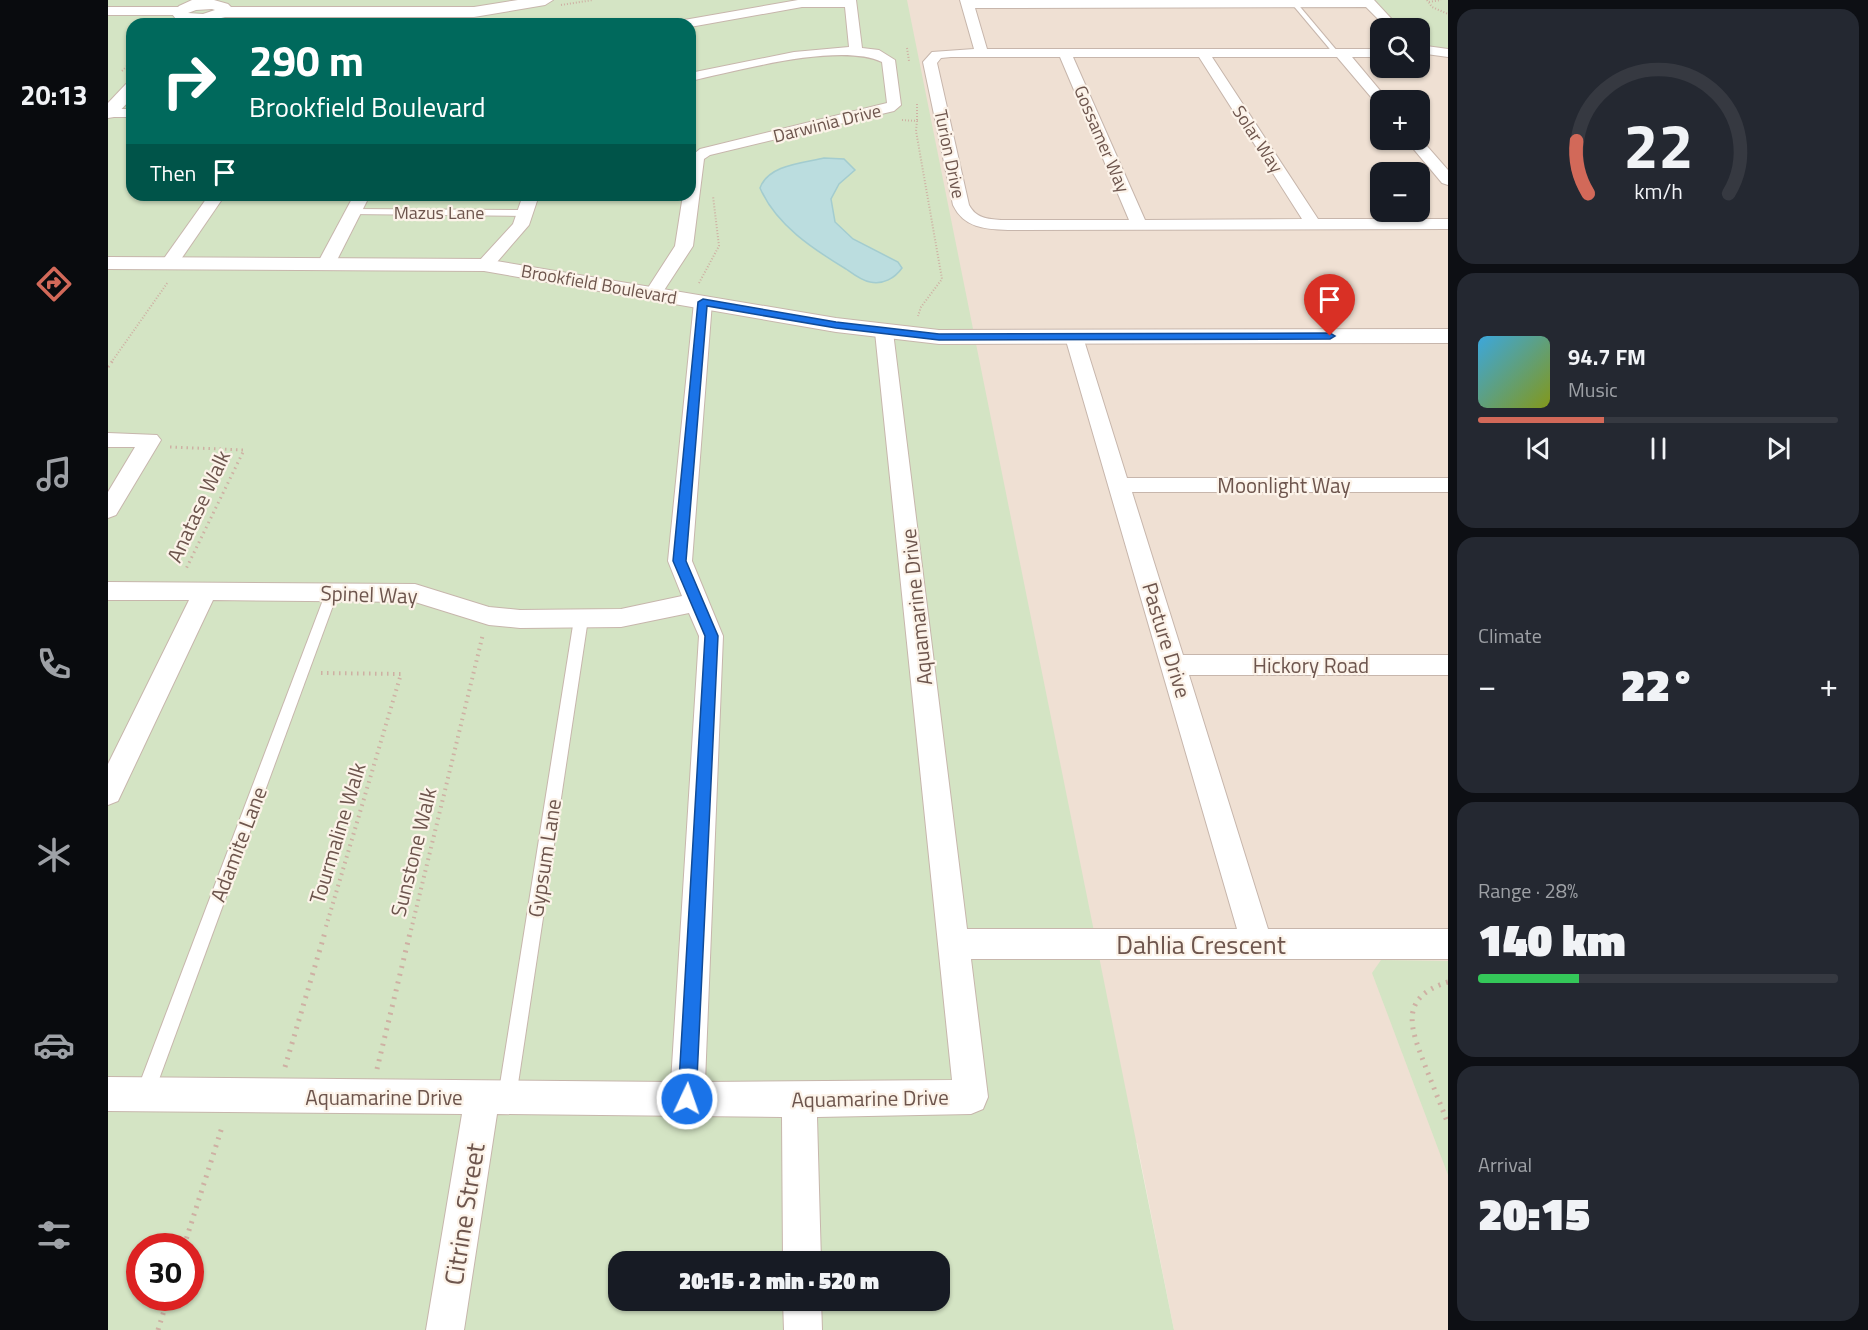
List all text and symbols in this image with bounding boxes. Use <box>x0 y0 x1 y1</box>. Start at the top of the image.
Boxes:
map controls <box>1370 18 1430 222</box>
button: search <box>1370 18 1430 78</box>
text: 290 m <box>249 28 364 92</box>
icon: right <box>150 42 228 120</box>
text: 20:13 <box>20 74 88 115</box>
street label: Gossamer Way <box>1067 81 1137 197</box>
text: Brookfield Boulevard <box>249 86 486 127</box>
button: + <box>1370 90 1430 150</box>
street label: Darwinia Drive <box>770 97 884 149</box>
text: 22 <box>1623 97 1693 192</box>
street label: Solar Way <box>1226 100 1290 178</box>
street label: Turion Drive <box>927 107 973 201</box>
text: Then <box>150 156 196 190</box>
icon: arrive <box>208 156 241 189</box>
button: − <box>1370 162 1430 222</box>
text: km/h <box>1634 175 1682 207</box>
street label: Mazus Lane <box>394 199 484 226</box>
street label: Brookfield Boulevard <box>519 257 679 311</box>
icon: directions <box>33 263 75 305</box>
pin <box>1304 274 1355 336</box>
icon: arrive <box>1313 283 1346 316</box>
text: 94.7 FM <box>1568 340 1646 374</box>
text: Music <box>1568 374 1618 405</box>
icon: previous <box>1522 432 1555 465</box>
icon: pause <box>1642 432 1675 465</box>
icon: next <box>1762 432 1795 465</box>
street label: Anatase Walk <box>158 444 238 568</box>
icon: music <box>33 453 75 495</box>
street label: Moonlight Way <box>1217 469 1351 501</box>
street label: Aquamarine Drive <box>892 527 940 687</box>
street label: Spinel Way <box>320 576 418 612</box>
street label: Pasture Drive <box>1134 578 1200 702</box>
text: Climate <box>1478 620 1542 651</box>
icon: phone <box>33 643 75 685</box>
street label: Hickory Road <box>1253 649 1369 681</box>
text: 22° <box>1621 650 1695 718</box>
text: − <box>1478 660 1496 710</box>
text: + <box>1820 660 1838 710</box>
street label: Tourmaline Walk <box>300 758 374 908</box>
street label: Adamite Lane <box>201 782 275 906</box>
street label: Sunstone Walk <box>381 784 445 920</box>
street label: Gypsum Lane <box>519 796 569 920</box>
icon: climate <box>33 834 75 876</box>
text: Range · 28% <box>1478 875 1578 906</box>
text: 140 km <box>1478 905 1626 973</box>
street label: Dahlia Crescent <box>1116 925 1286 964</box>
icon: car <box>33 1024 75 1066</box>
position arrow <box>655 1067 719 1131</box>
street label: Aquamarine Drive <box>305 1081 463 1113</box>
street label: Aquamarine Drive <box>791 1081 949 1115</box>
street label: Citrine Street <box>434 1140 494 1288</box>
text: Arrival <box>1478 1149 1532 1180</box>
text: 20:15 <box>1478 1179 1590 1247</box>
icon: filters <box>33 1214 75 1256</box>
speed limit sign: 30 <box>126 1233 204 1311</box>
text: 20:15 · 2 min · 520 m <box>679 1264 879 1298</box>

